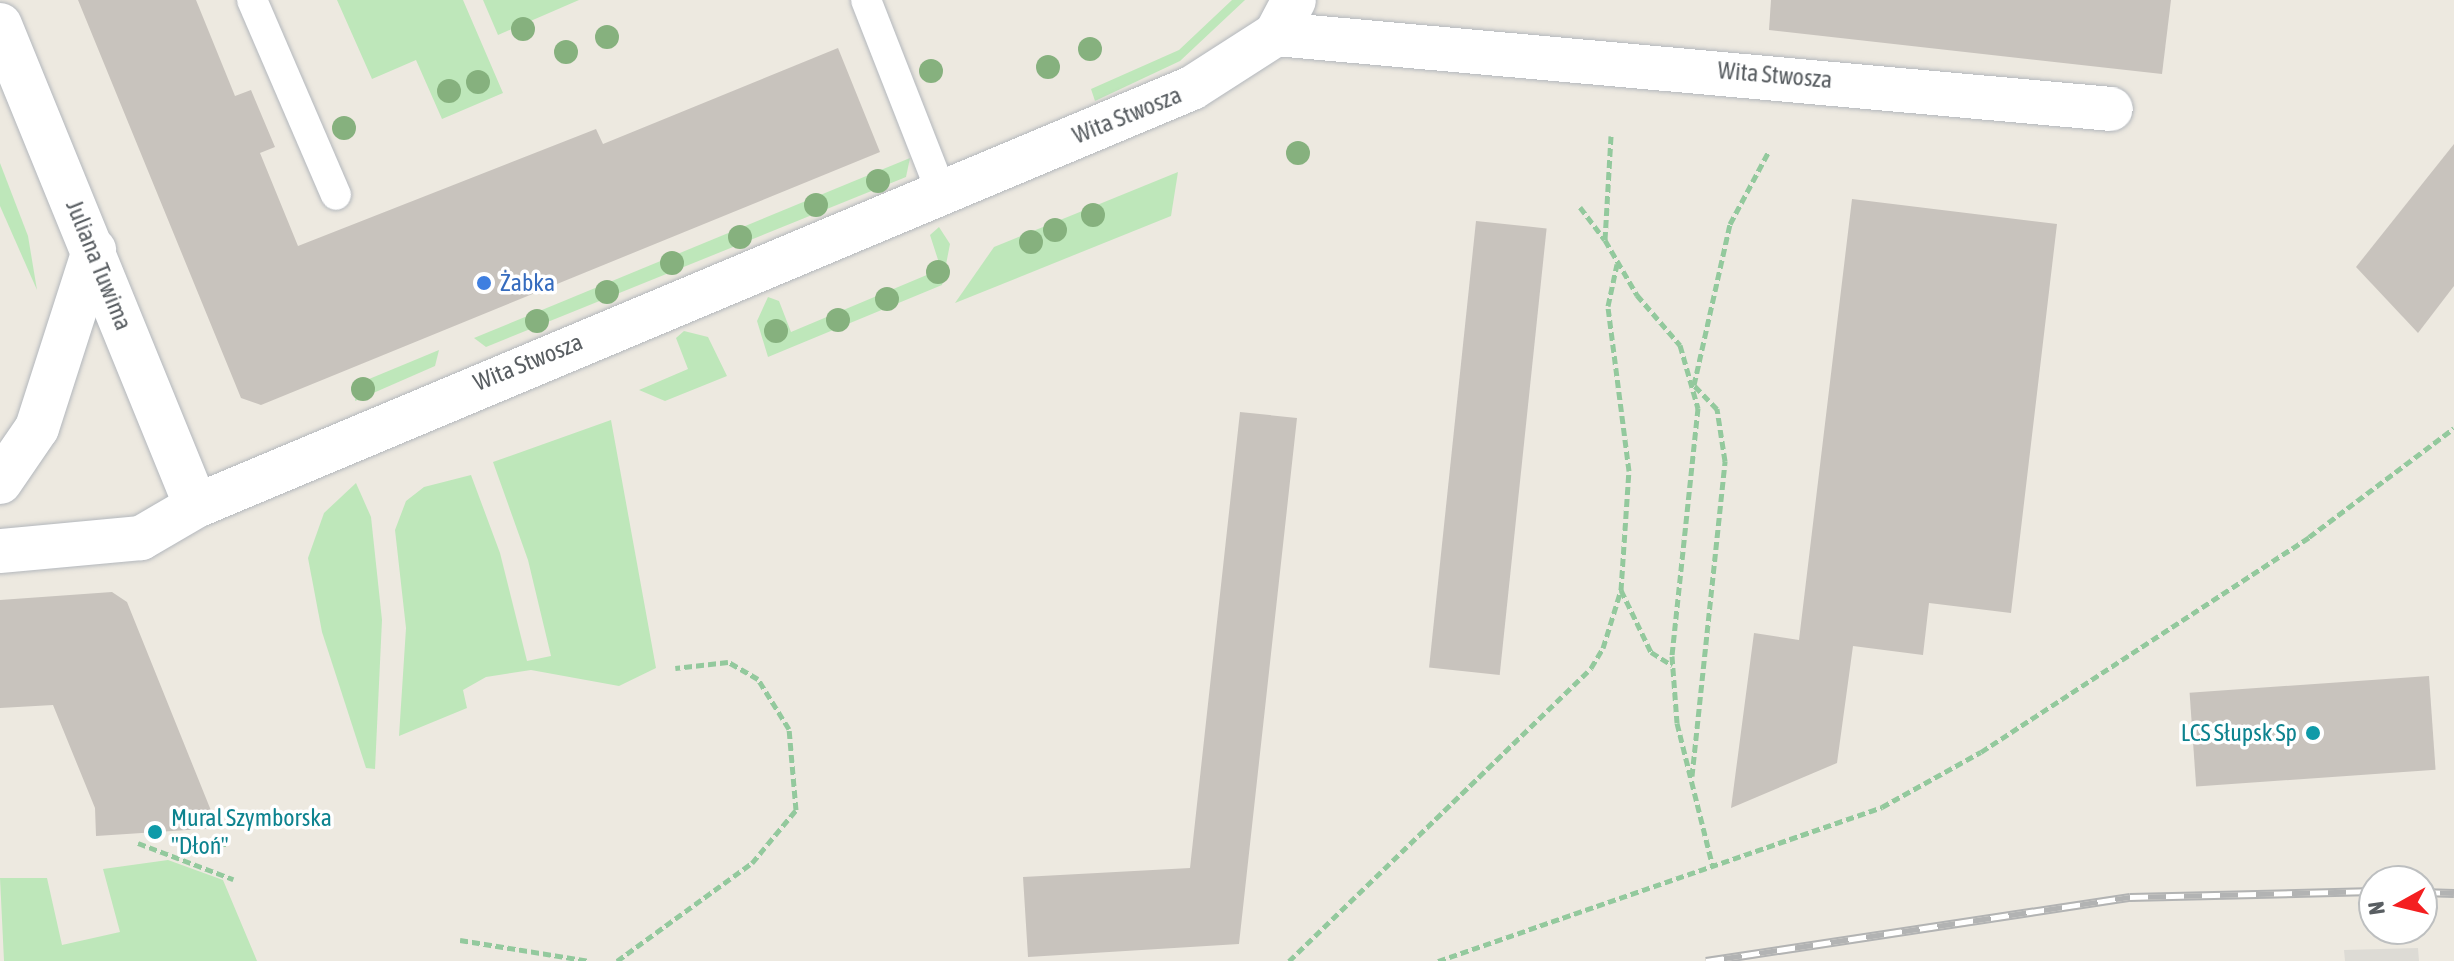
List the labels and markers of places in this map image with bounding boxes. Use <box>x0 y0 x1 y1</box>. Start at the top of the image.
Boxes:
place label: Żabka <box>500 269 555 297</box>
marker: Żabka <box>475 274 493 292</box>
place label: LCS Słupsk Sp <box>2181 719 2297 747</box>
marker: LCS Słupsk Sp <box>2304 724 2322 742</box>
place label: Mural Szymborska "Dłoń" <box>171 804 332 860</box>
marker: Mural Szymborska "Dłoń" <box>146 823 164 841</box>

